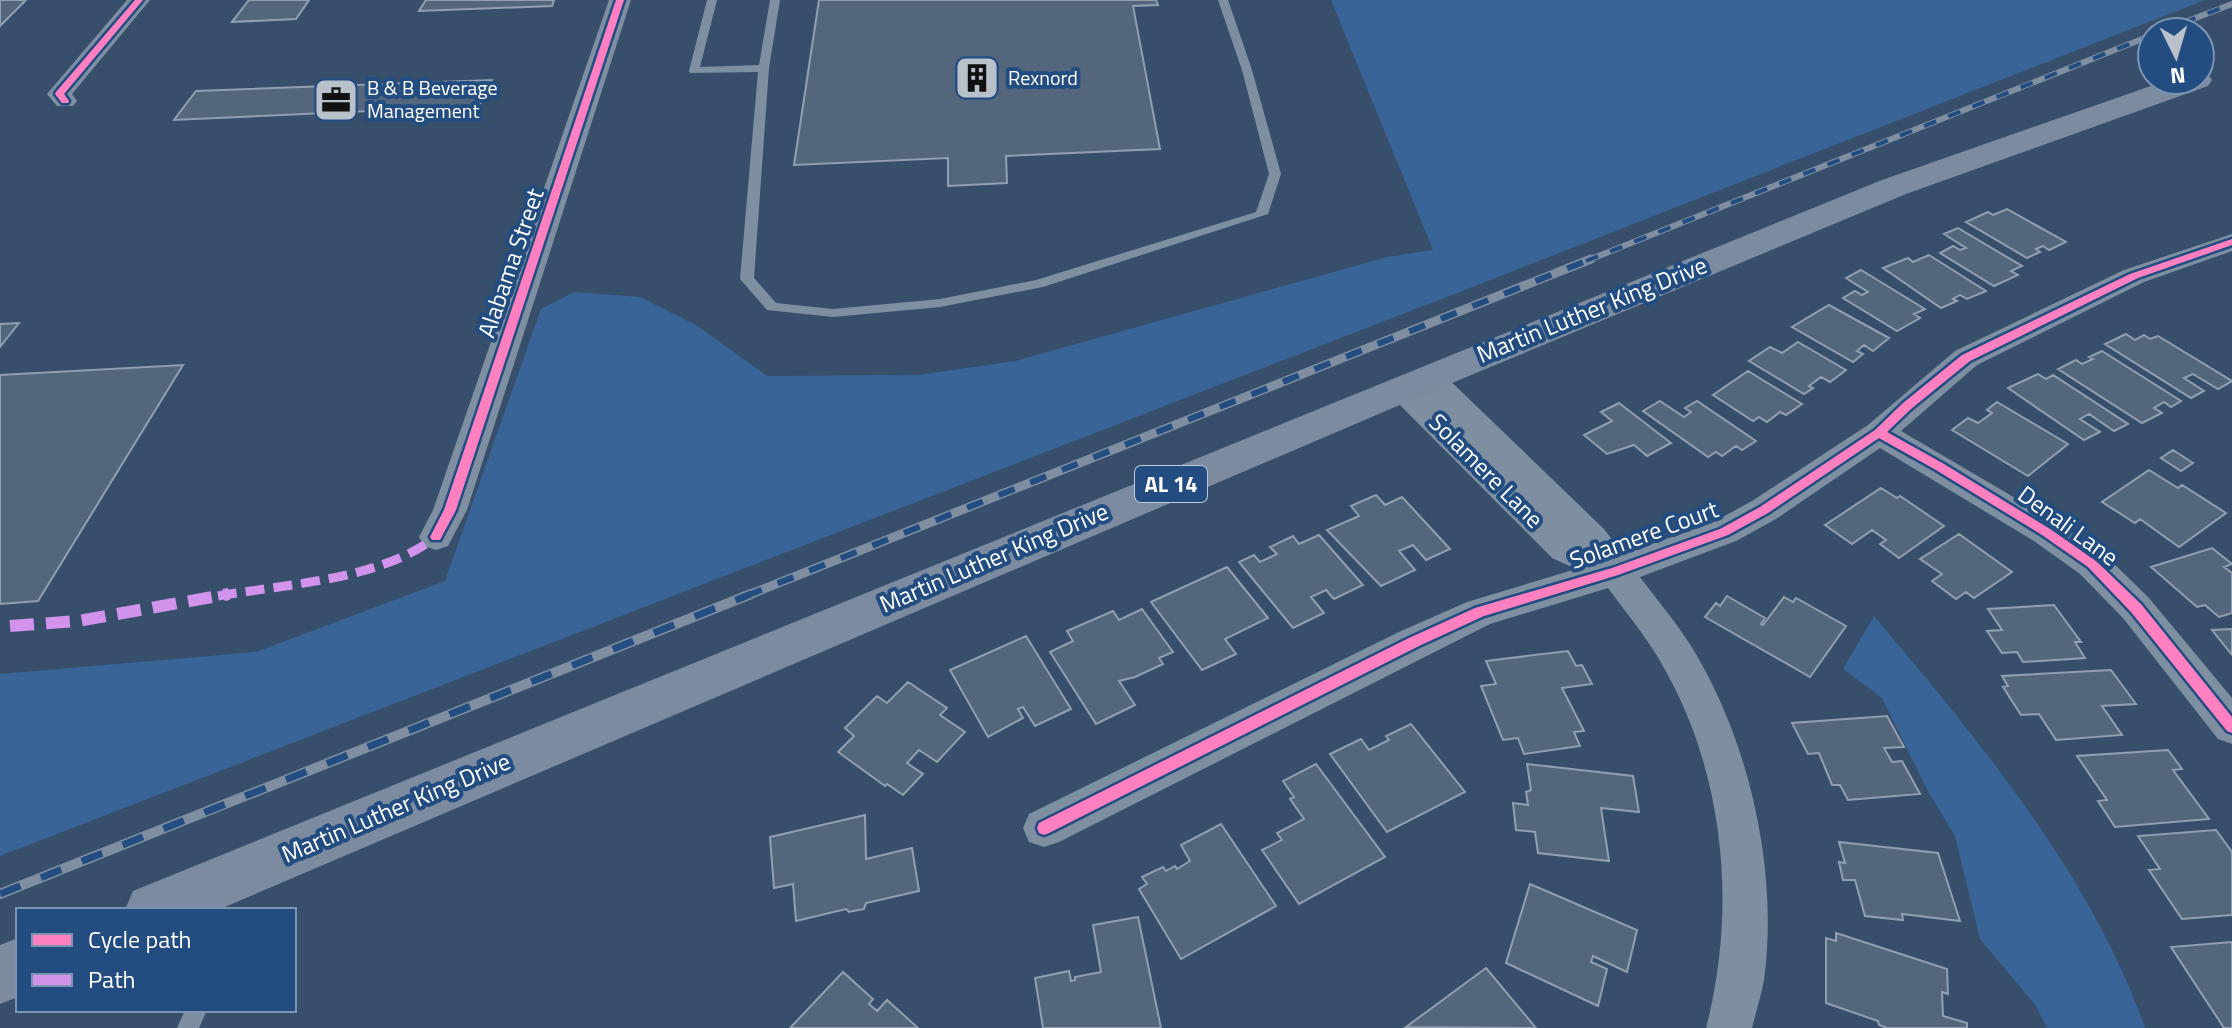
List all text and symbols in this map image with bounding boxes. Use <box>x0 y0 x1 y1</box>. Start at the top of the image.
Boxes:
north arrow <box>2136 16 2216 96</box>
building icon: Rexnord <box>953 54 1001 102</box>
text: N <box>2169 58 2187 94</box>
place label: Rexnord <box>1008 62 1078 93</box>
place label: B & B Beverage Management <box>367 72 498 126</box>
office icon: B & B Beverage Management <box>312 76 360 124</box>
street label: Alabama Street <box>468 183 553 342</box>
street label: Martin Luther King Drive <box>1471 246 1712 372</box>
street label: Solamere Lane <box>1421 405 1552 536</box>
road number: AL 14 <box>1135 466 1207 502</box>
street label: Denali Lane <box>2011 476 2127 574</box>
street label: Solamere Court <box>1564 490 1724 578</box>
street label: Martin Luther King Drive <box>874 493 1114 622</box>
street label: Martin Luther King Drive <box>276 743 516 872</box>
legend <box>16 908 296 1012</box>
text: Cycle path <box>88 921 191 957</box>
text: Path <box>88 961 135 997</box>

